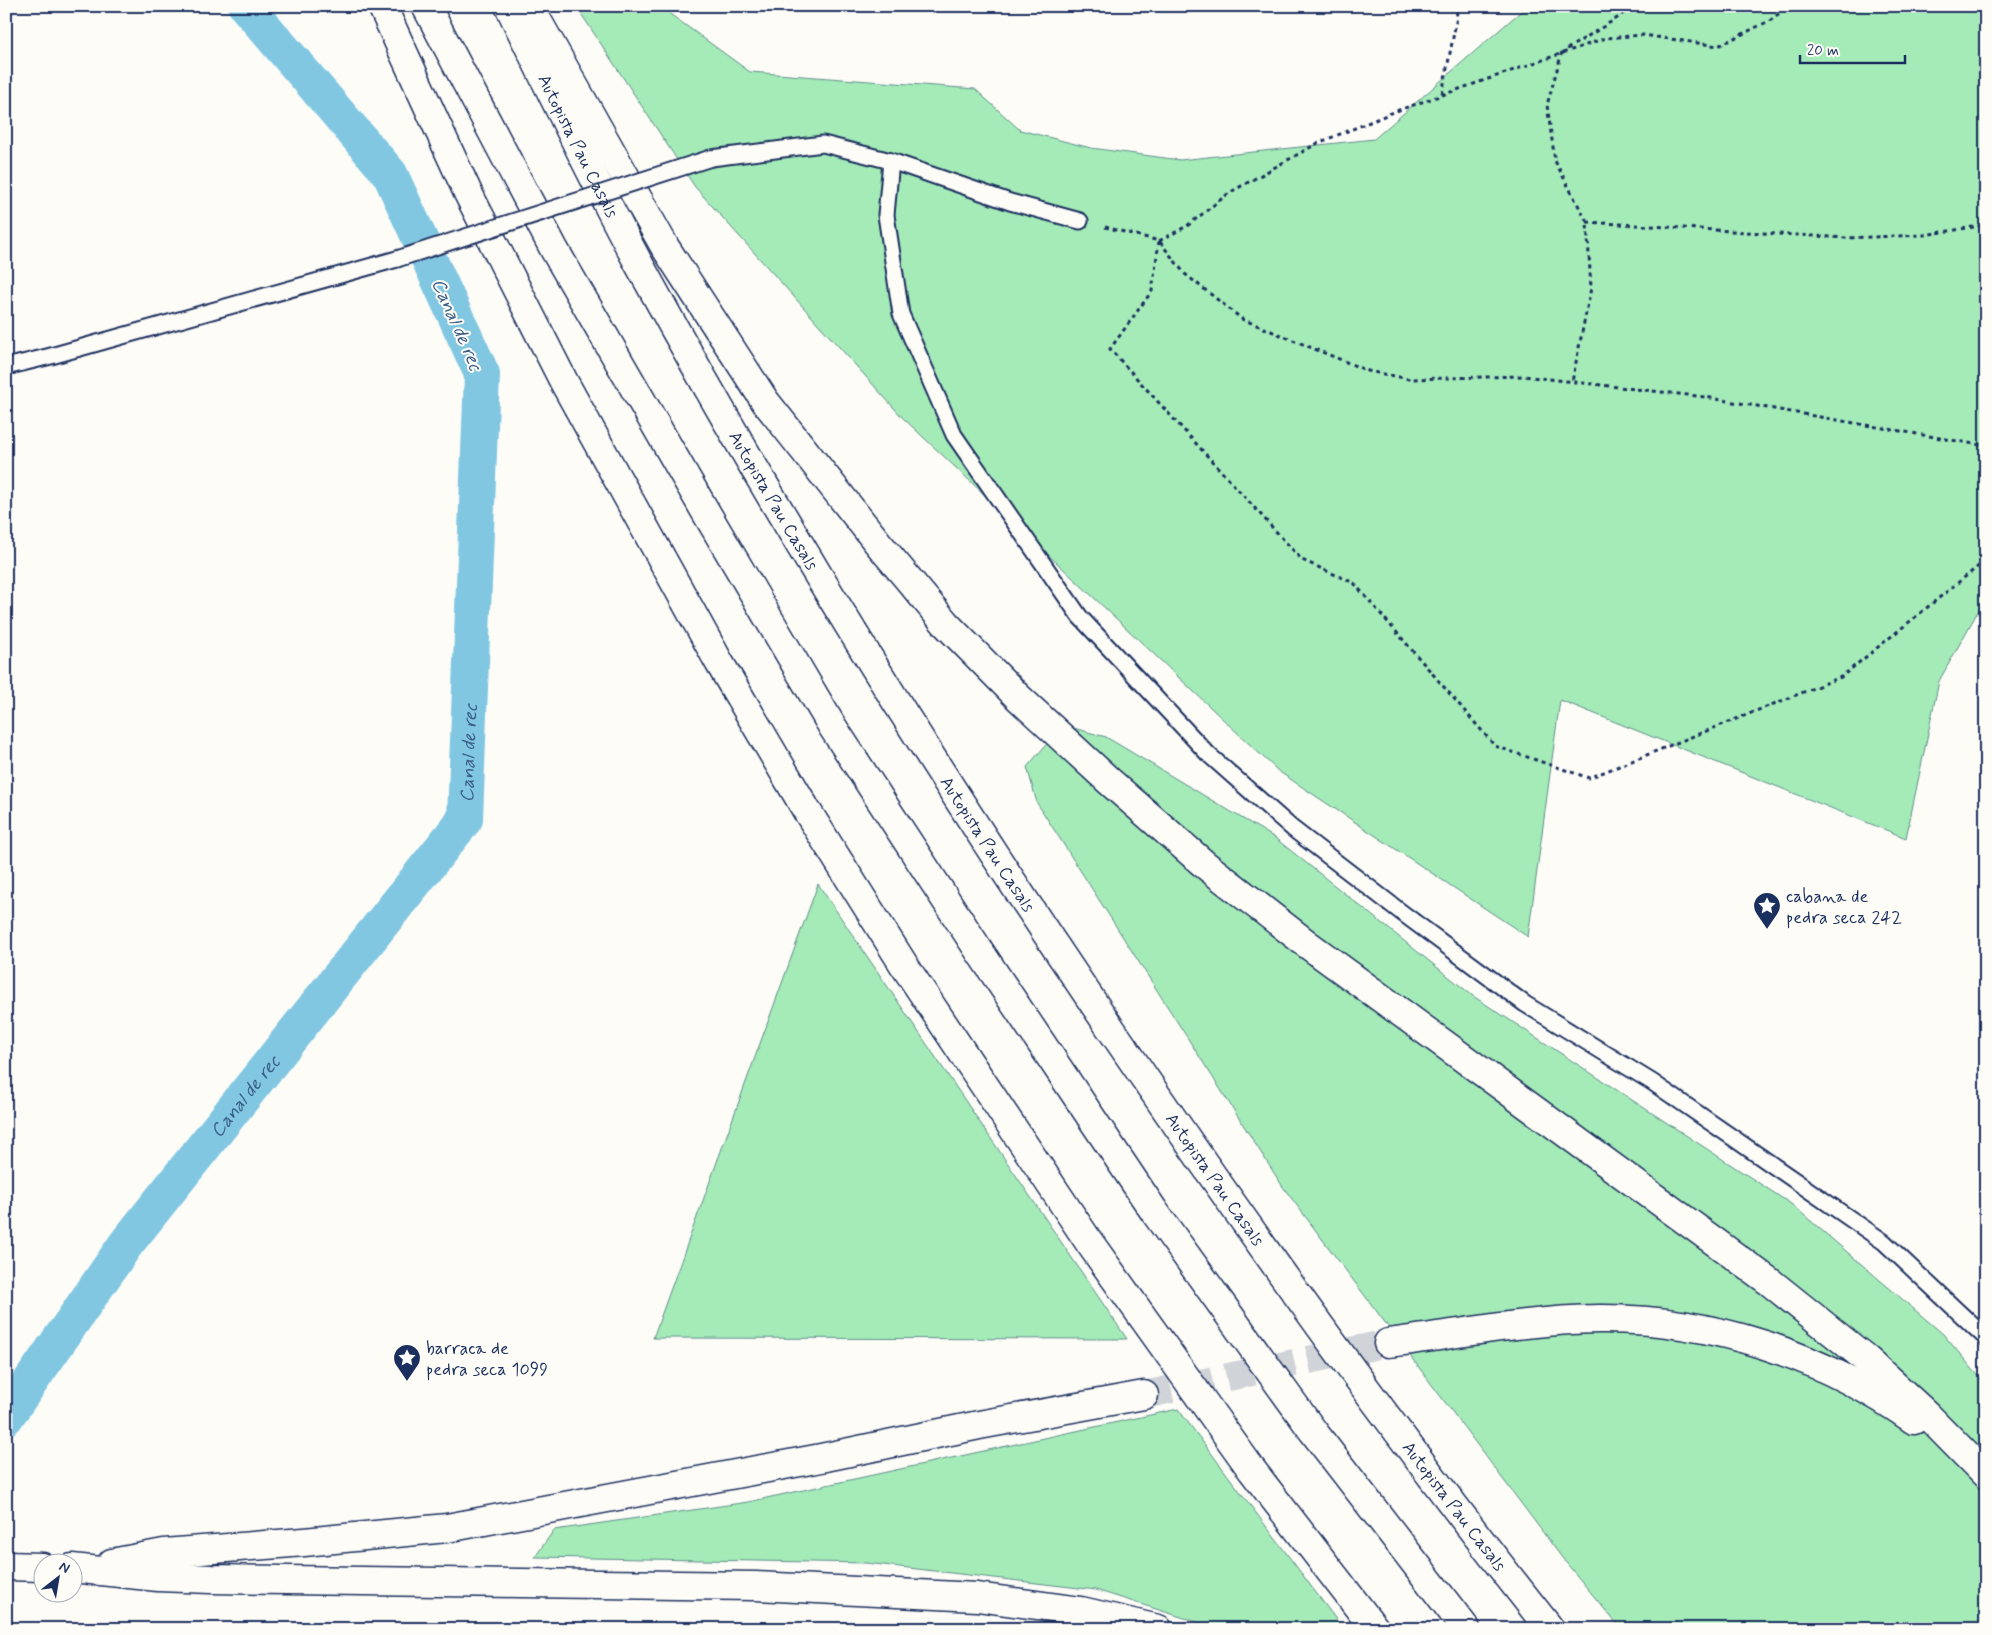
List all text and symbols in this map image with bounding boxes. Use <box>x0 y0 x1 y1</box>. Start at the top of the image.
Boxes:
scale bar <box>1800 32 1904 64</box>
text: 20 m <box>1807 41 1839 61</box>
street label: Autopista Pau Casals <box>531 70 623 222</box>
water label: Canal de rec <box>425 275 489 376</box>
street label: Autopista Pau Casals <box>722 427 823 575</box>
water label: Canal de rec <box>455 702 483 803</box>
street label: Autopista Pau Casals <box>934 772 1040 917</box>
place label: cabana de pedra seca 242 <box>1786 885 1902 930</box>
place icon: cabana de pedra seca 242 <box>1752 891 1782 930</box>
water label: Canal de rec <box>205 1050 287 1143</box>
street label: Autopista Pau Casals <box>1159 1108 1269 1251</box>
place label: barraca de pedra seca 1099 <box>426 1337 548 1382</box>
place icon: barraca de pedra seca 1099 <box>392 1343 422 1382</box>
street label: Autopista Pau Casals <box>1396 1437 1511 1577</box>
north arrow <box>32 1552 82 1602</box>
text: N <box>56 1558 73 1578</box>

